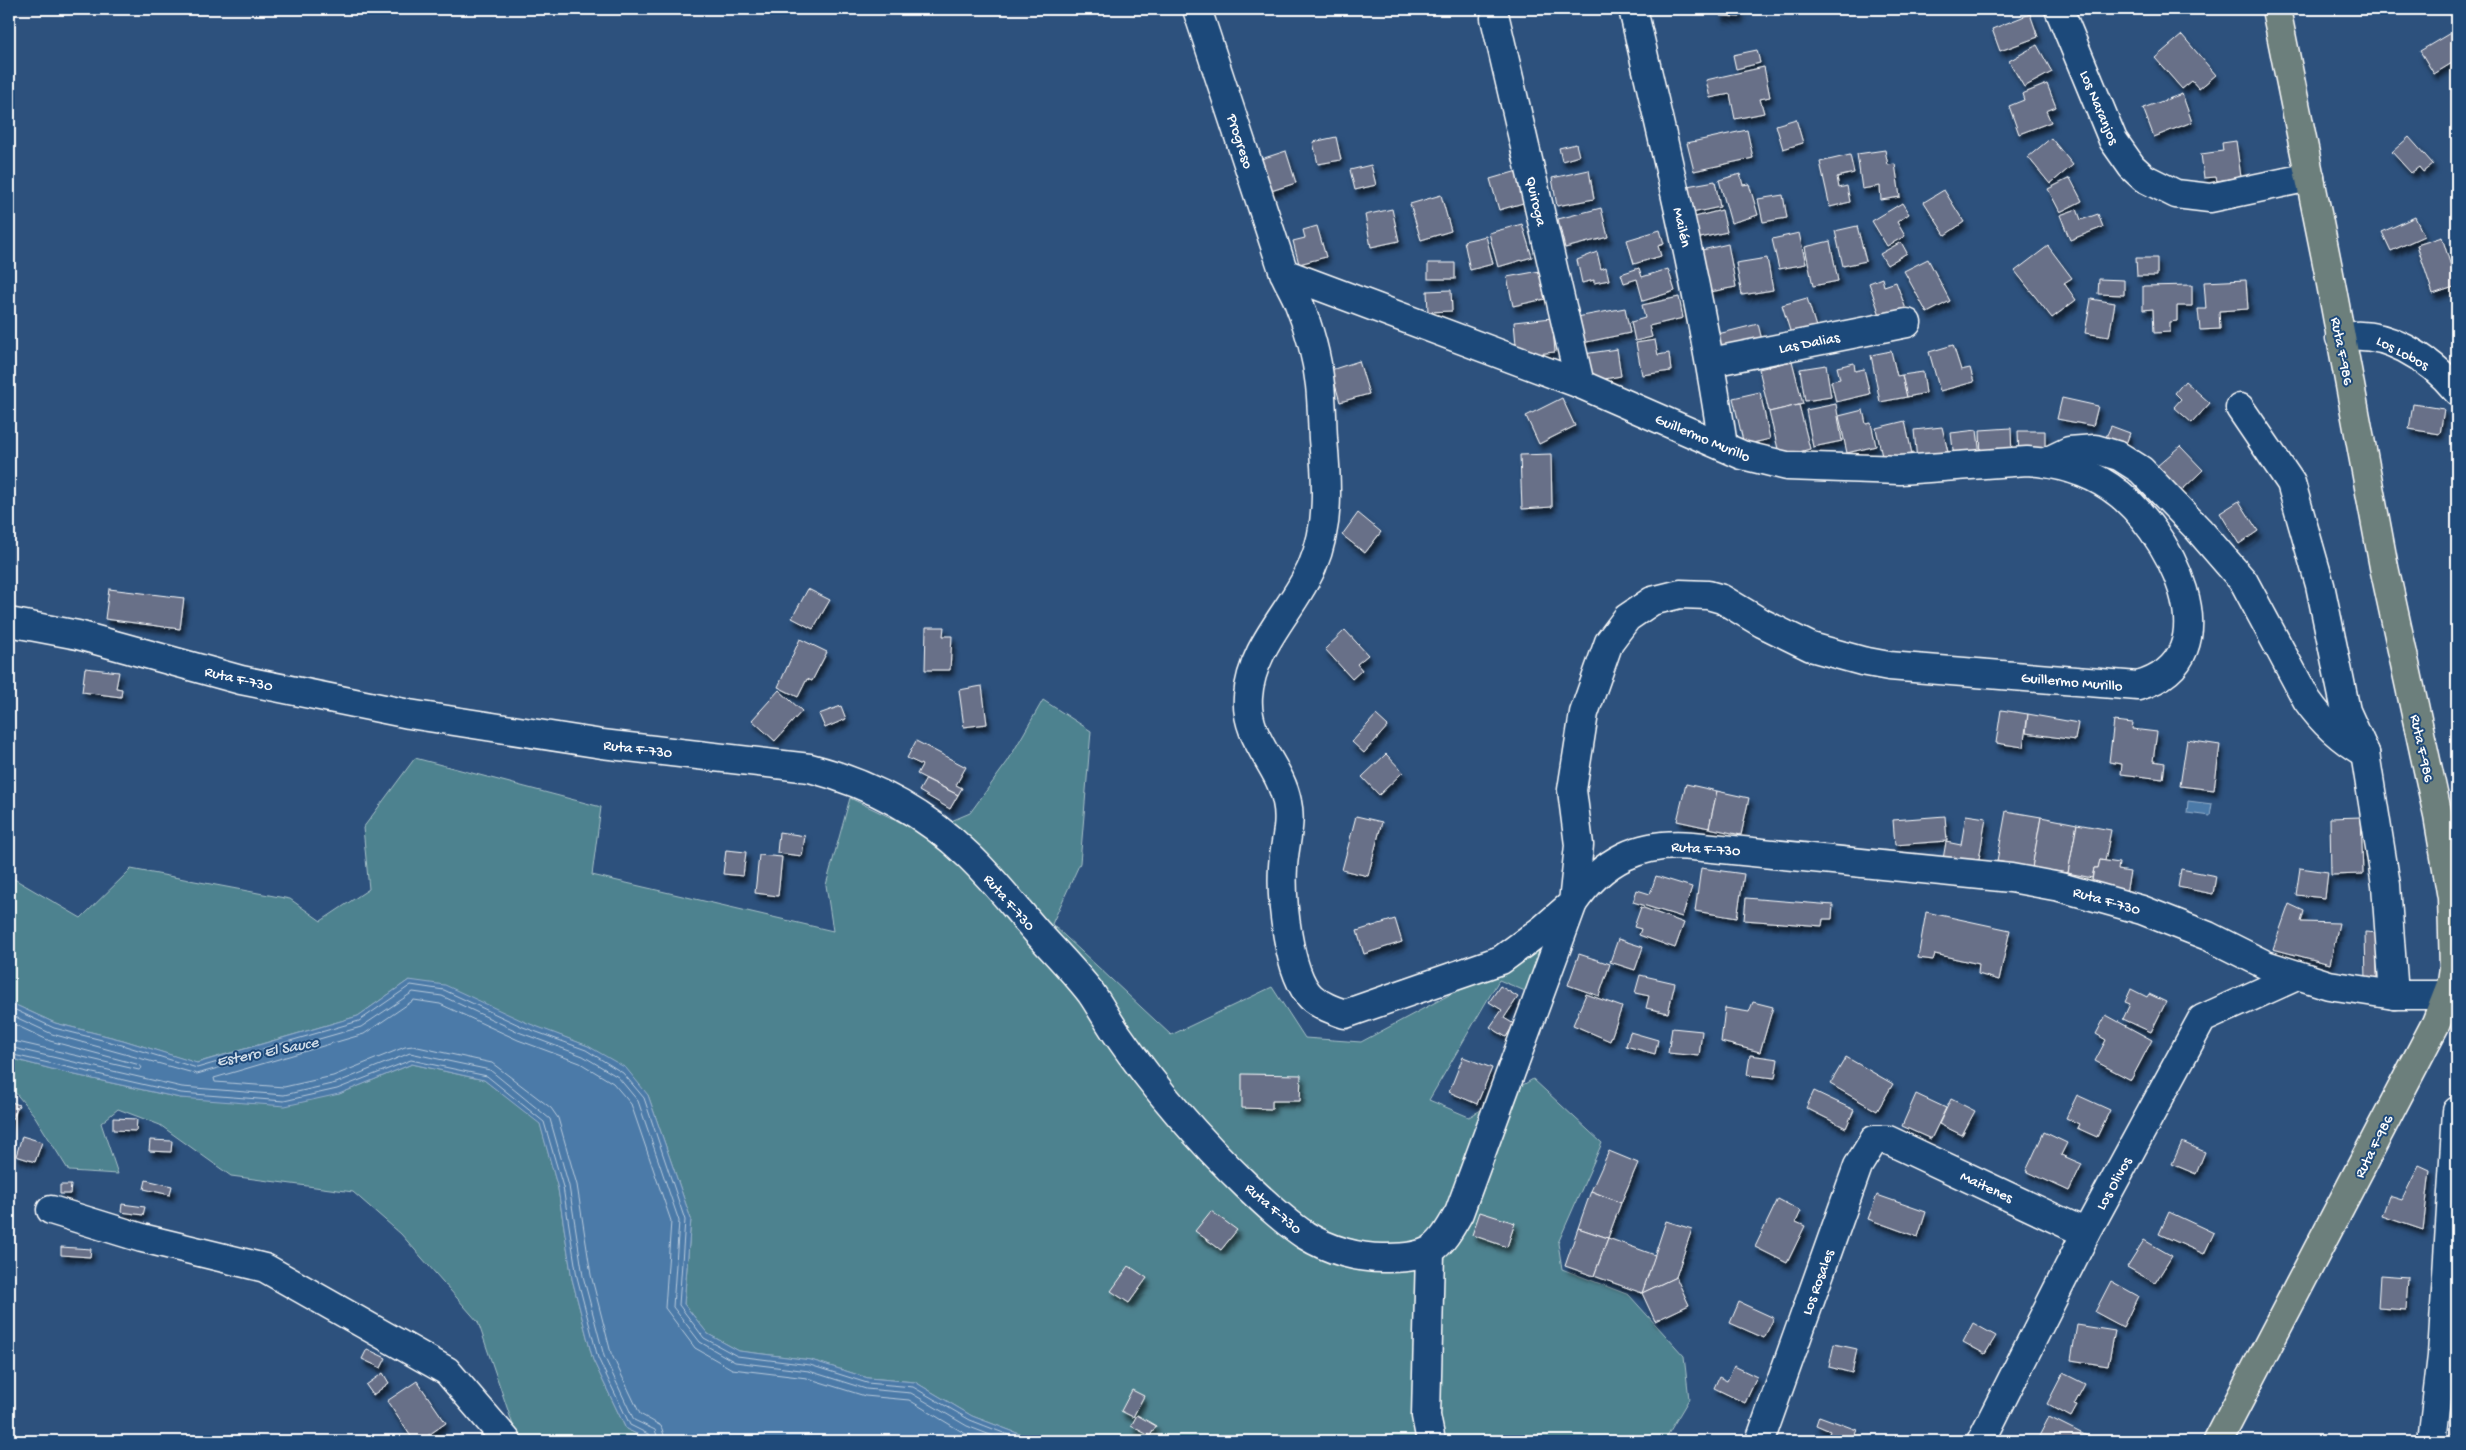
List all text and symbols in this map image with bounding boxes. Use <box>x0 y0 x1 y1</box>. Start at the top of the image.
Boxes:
street label: Los Naranjos <box>2074 68 2122 148</box>
street label: Progreso <box>1222 111 1256 171</box>
street label: Quiroga <box>1521 175 1550 229</box>
street label: Mailén <box>1668 206 1694 249</box>
street label: Ruta F-986 <box>2326 316 2356 387</box>
street label: Las Dalias <box>1778 329 1842 359</box>
street label: Los Lobos <box>2373 332 2432 375</box>
street label: Guillermo Murillo <box>1652 411 1753 467</box>
street label: Ruta F-730 <box>203 663 275 697</box>
street label: Guillermo Murillo <box>2020 670 2124 696</box>
street label: Ruta F-986 <box>2405 713 2437 784</box>
street label: Ruta F-730 <box>602 737 674 763</box>
street label: Ruta F-730 <box>1671 839 1742 861</box>
street label: Ruta F-730 <box>979 871 1038 936</box>
street label: Ruta F-730 <box>2071 884 2143 920</box>
water label: Estero El Sauce <box>215 1034 321 1073</box>
street label: Ruta F-986 <box>2351 1112 2399 1182</box>
street label: Los Olivos <box>2093 1154 2137 1214</box>
street label: Maitenes <box>1957 1168 2016 1208</box>
street label: Ruta F-730 <box>1241 1180 1305 1239</box>
street label: Los Rosales <box>1799 1247 1839 1318</box>

